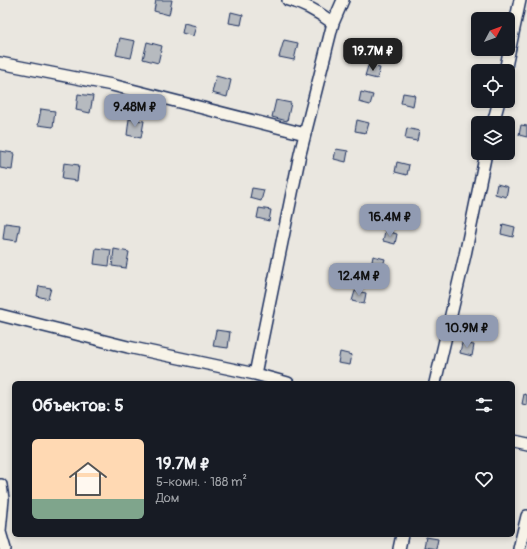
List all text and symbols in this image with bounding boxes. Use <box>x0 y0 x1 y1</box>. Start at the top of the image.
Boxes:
north arrow <box>471 12 515 56</box>
map controls <box>471 12 515 160</box>
pin: 19.7M ₽ <box>336 38 410 72</box>
text: 19.7M ₽ <box>352 43 394 59</box>
button: locate <box>471 64 515 108</box>
pin: 9.48M ₽ <box>98 94 172 128</box>
text: 9.48M ₽ <box>113 99 157 115</box>
button: layers <box>471 116 515 160</box>
pin: 16.4M ₽ <box>353 204 427 238</box>
text: 16.4M ₽ <box>368 209 412 225</box>
pin: 12.4M ₽ <box>322 263 396 297</box>
text: 12.4M ₽ <box>338 268 380 284</box>
pin: 10.9M ₽ <box>430 315 504 349</box>
text: 10.9M ₽ <box>445 320 489 336</box>
icon: filters <box>473 394 495 416</box>
text: Объектов: 5 <box>32 395 124 416</box>
text: 19.7M ₽ <box>156 453 210 474</box>
icon: home <box>64 455 112 503</box>
icon: heart <box>473 468 495 490</box>
text: 5-комн. · 188 m² <box>156 474 247 490</box>
text: Дом <box>156 490 179 506</box>

